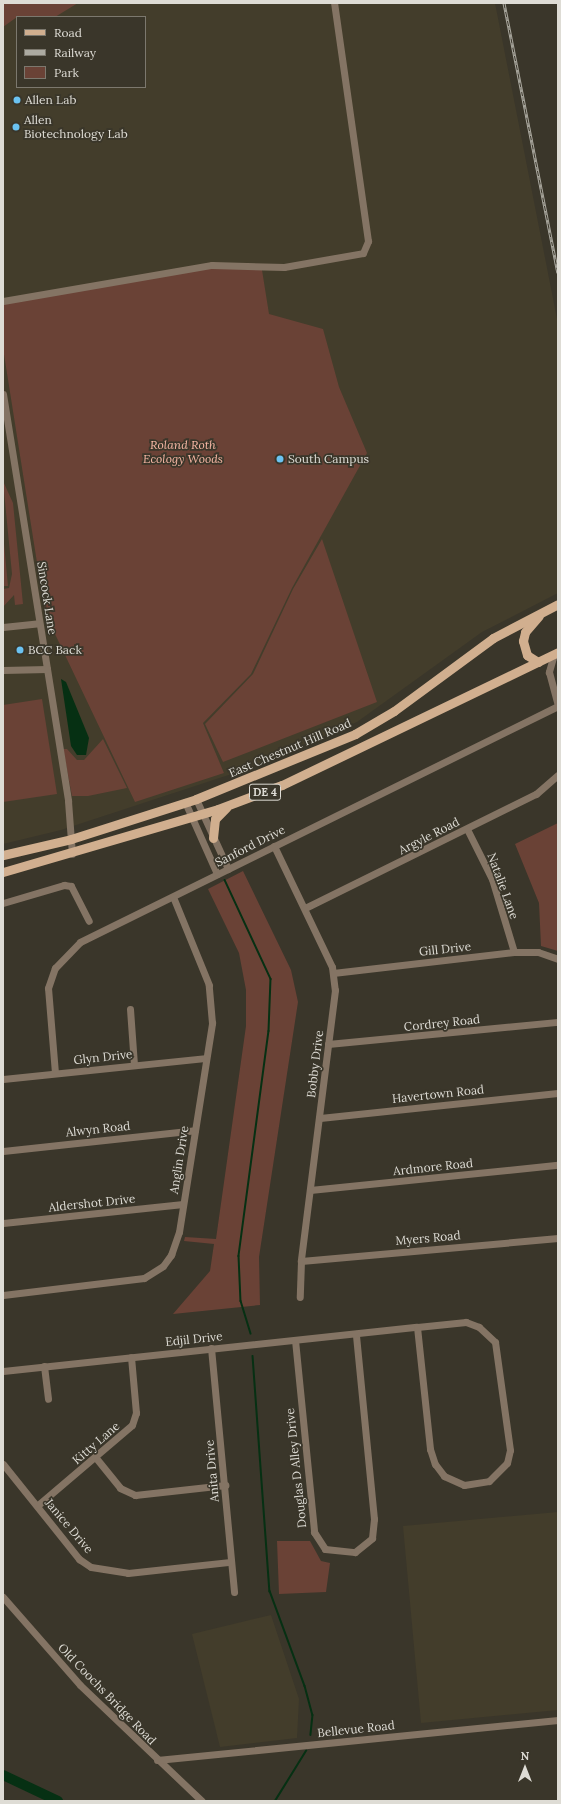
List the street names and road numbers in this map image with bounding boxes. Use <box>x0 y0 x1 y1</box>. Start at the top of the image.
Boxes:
street label: Sincock Lane <box>34 560 60 636</box>
street label: East Chestnut Hill Road <box>227 716 353 780</box>
road number: DE 4 <box>249 783 281 801</box>
street label: Argyle Road <box>396 814 462 858</box>
street label: Sanford Drive <box>213 822 287 870</box>
street label: Natalie Lane <box>484 851 522 921</box>
street label: Gill Drive <box>418 939 472 959</box>
street label: Cordrey Road <box>403 1012 481 1034</box>
street label: Bobby Drive <box>304 1029 326 1099</box>
street label: Glyn Drive <box>73 1047 133 1067</box>
street label: Havertown Road <box>391 1082 485 1106</box>
street label: Alwyn Road <box>65 1118 131 1140</box>
street label: Anglin Drive <box>167 1125 191 1195</box>
street label: Ardmore Road <box>392 1156 474 1178</box>
street label: Aldershot Drive <box>48 1191 136 1215</box>
street label: Myers Road <box>395 1228 461 1248</box>
street label: Edjil Drive <box>165 1329 223 1349</box>
street label: Douglas D Alley Drive <box>283 1407 309 1529</box>
street label: Kitty Lane <box>69 1419 123 1467</box>
street label: Anita Drive <box>202 1439 222 1503</box>
street label: Janice Drive <box>42 1496 96 1556</box>
street label: Old Coochs Bridge Road <box>55 1640 159 1748</box>
street label: Bellevue Road <box>317 1718 395 1740</box>

